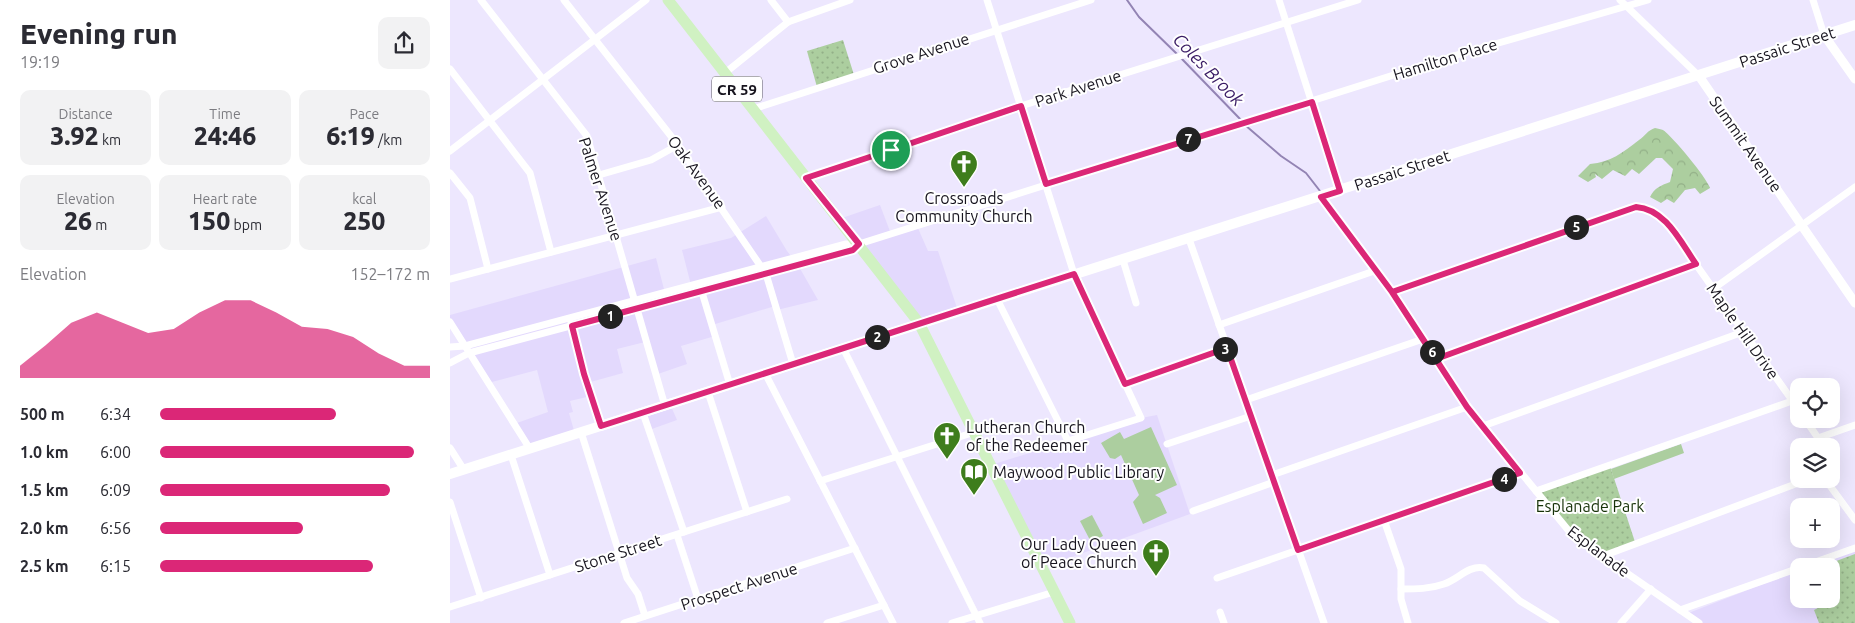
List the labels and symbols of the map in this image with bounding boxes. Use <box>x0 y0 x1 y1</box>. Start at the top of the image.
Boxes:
street label: Passaic Street <box>1737 23 1838 71</box>
street label: Grove Avenue <box>871 29 971 77</box>
water label: Coles Brook <box>1170 29 1249 110</box>
street label: Hamilton Place <box>1391 35 1499 83</box>
street label: Park Avenue <box>1033 66 1123 110</box>
road number: CR 59 <box>712 76 762 102</box>
street label: Summit Avenue <box>1706 93 1786 195</box>
pin: 7 <box>1176 126 1200 152</box>
pin <box>870 129 912 171</box>
street label: Oak Avenue <box>664 132 730 212</box>
street label: Palmer Avenue <box>576 135 626 243</box>
street label: Passaic Street <box>1352 146 1453 194</box>
church icon: Crossroads Community Church <box>949 149 979 188</box>
place label: Crossroads Community Church <box>895 189 1033 225</box>
pin: 5 <box>1564 214 1588 240</box>
street label: Maple Hill Drive <box>1703 280 1783 382</box>
pin: 1 <box>598 304 622 328</box>
pin: 2 <box>864 324 890 350</box>
pin: 3 <box>1212 336 1238 362</box>
pin: 6 <box>1420 340 1444 364</box>
place label: Lutheran Church of the Redeemer <box>966 418 1088 454</box>
church icon: Lutheran Church of the Redeemer <box>932 421 962 460</box>
library icon: Maywood Public Library <box>959 457 989 496</box>
place label: Maywood Public Library <box>993 463 1165 481</box>
pin: 4 <box>1492 466 1516 492</box>
park label: Esplanade Park <box>1536 497 1644 515</box>
street label: Esplanade <box>1564 522 1634 580</box>
street label: Stone Street <box>572 530 664 576</box>
place label: Our Lady Queen of Peace Church <box>1020 535 1137 571</box>
church icon: Our Lady Queen of Peace Church <box>1141 538 1171 577</box>
street label: Prospect Avenue <box>678 559 800 613</box>

